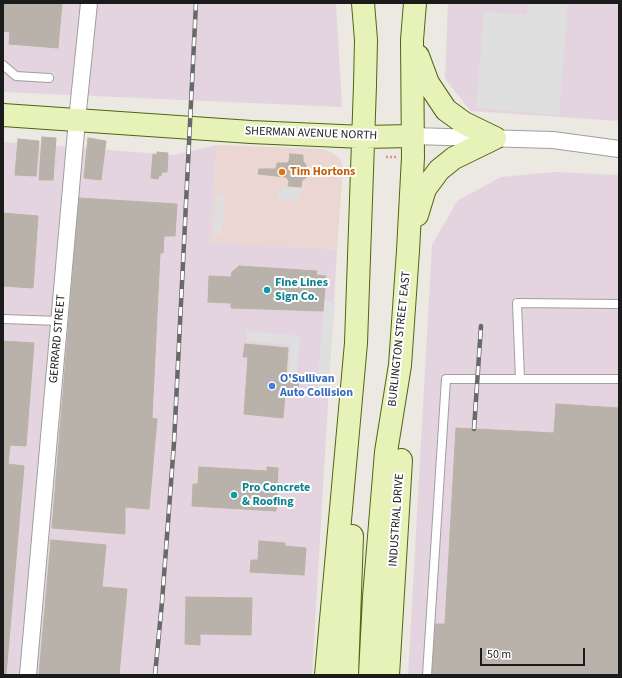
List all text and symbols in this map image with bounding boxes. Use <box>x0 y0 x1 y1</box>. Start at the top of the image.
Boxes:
street label: SHERMAN AVENUE NORTH <box>245 124 377 144</box>
place label: Tim Hortons <box>290 165 355 179</box>
marker: Tim Hortons <box>277 167 287 177</box>
street label: BURLINGTON STREET EAST <box>386 271 414 407</box>
place label: Fine Lines Sign Co. <box>275 276 328 304</box>
marker: Fine Lines Sign Co. <box>262 285 272 295</box>
street label: GERRARD STREET <box>47 294 69 384</box>
place label: O'Sullivan Auto Collision <box>280 372 353 400</box>
marker: O'Sullivan Auto Collision <box>267 381 277 391</box>
street label: INDUSTRIAL DRIVE <box>387 473 407 567</box>
place label: Pro Concrete & Roofing <box>242 481 310 509</box>
marker: Pro Concrete & Roofing <box>229 490 239 500</box>
scale bar <box>482 640 587 666</box>
text: 50 m <box>487 646 511 663</box>

